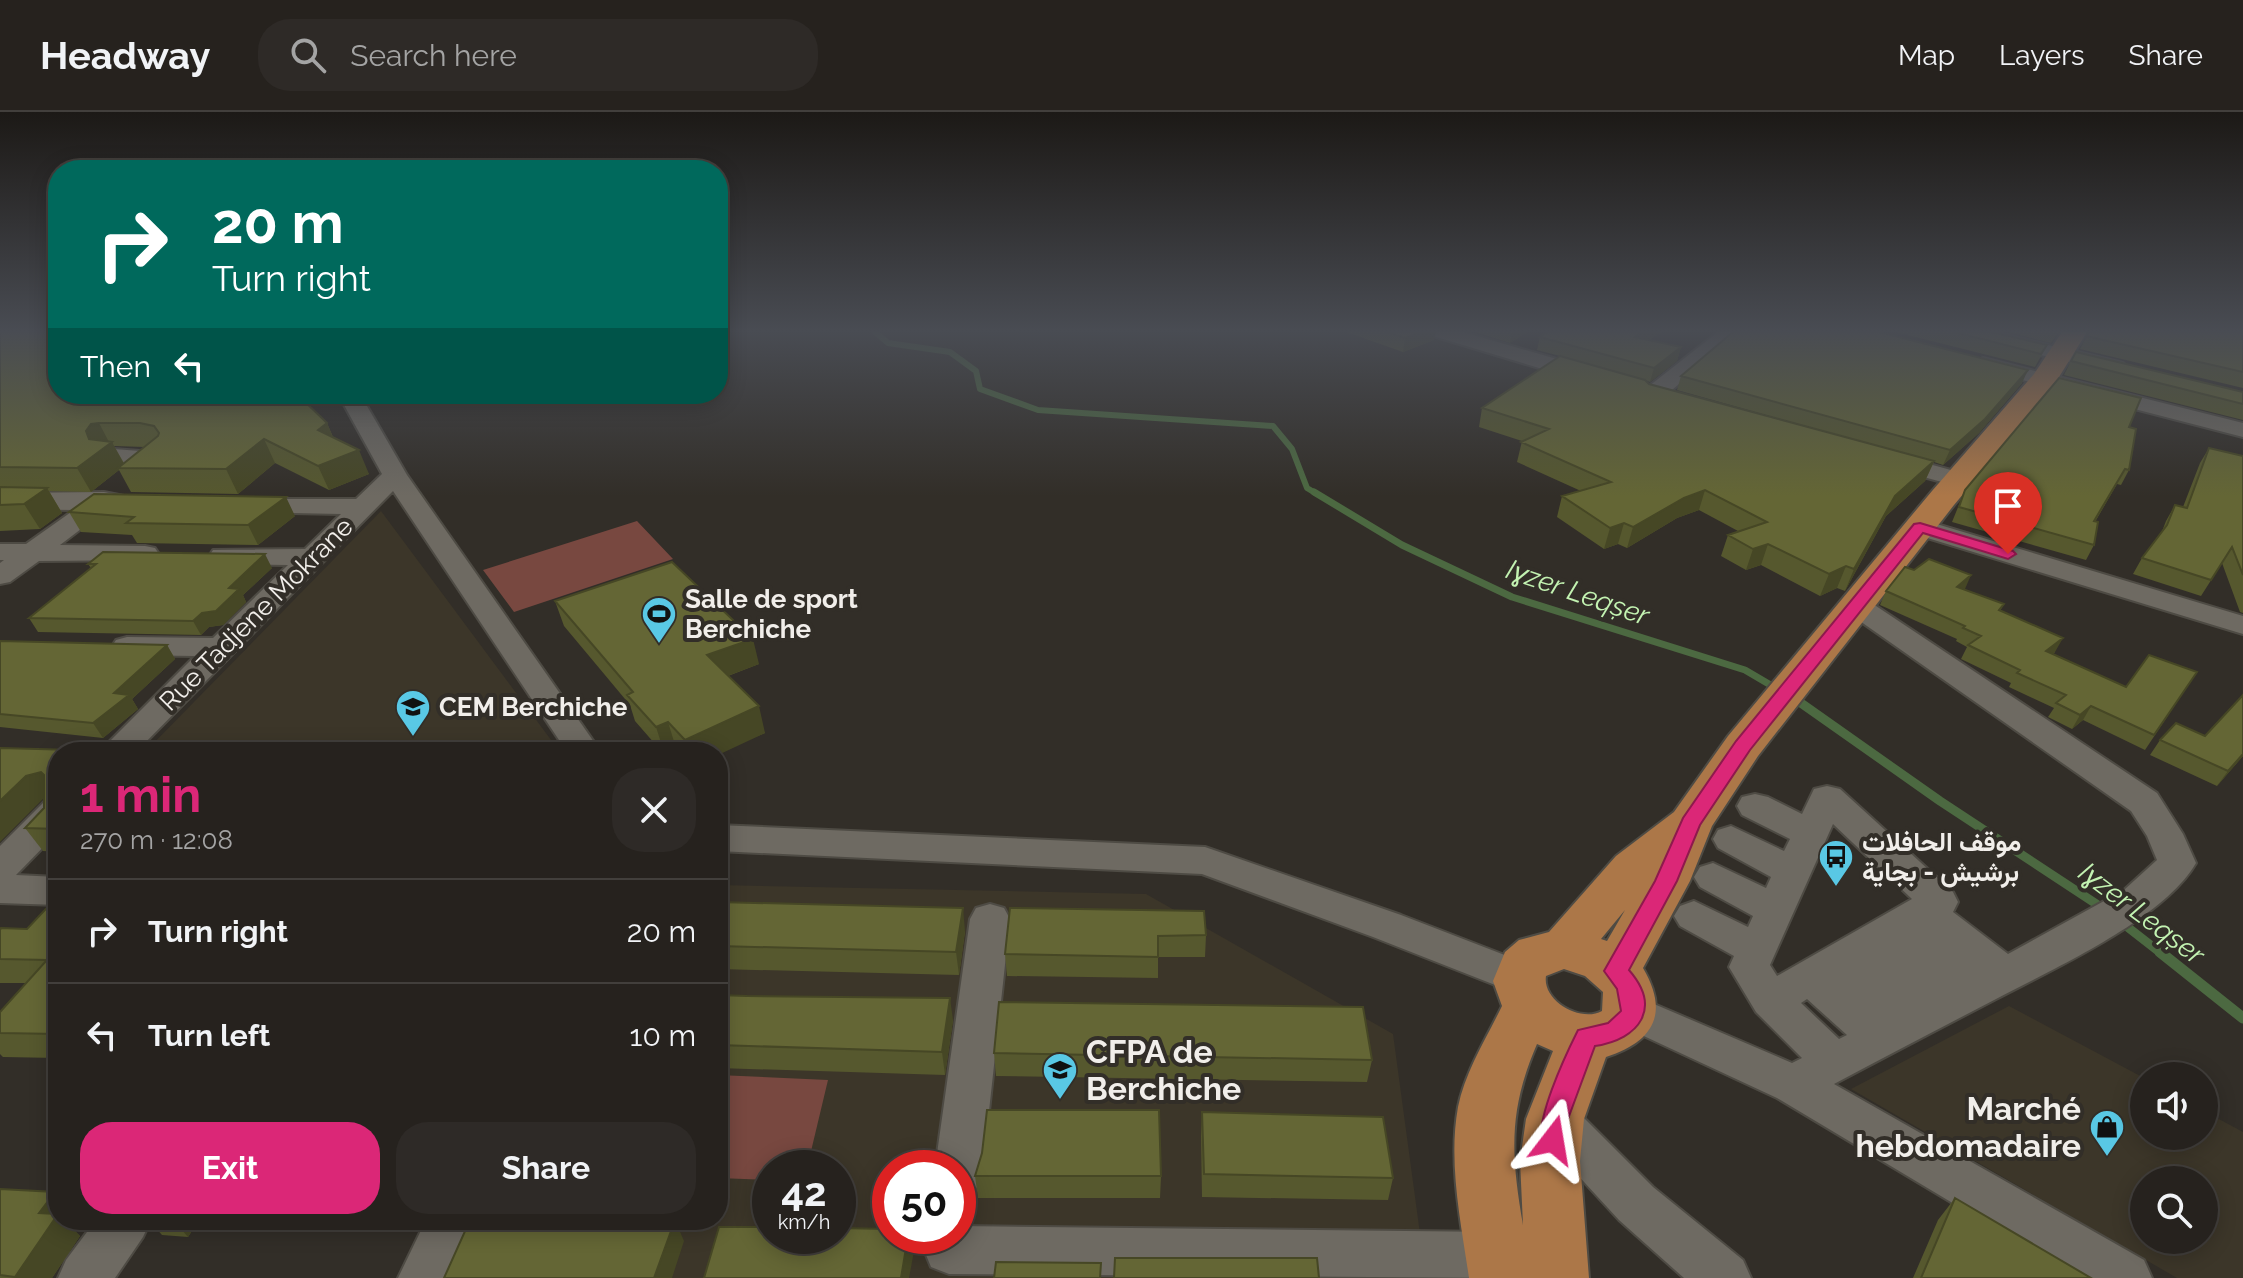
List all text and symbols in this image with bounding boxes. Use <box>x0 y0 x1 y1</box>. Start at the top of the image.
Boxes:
search box <box>258 19 818 91</box>
text: Headway <box>40 33 210 78</box>
icon: search <box>286 33 330 77</box>
text: Search here <box>350 38 517 73</box>
text: Map <box>1898 39 1955 72</box>
text: Layers <box>1999 39 2085 72</box>
text: Share <box>2129 39 2203 72</box>
text: 20 m <box>212 190 344 256</box>
icon: right <box>80 192 184 296</box>
text: Turn right <box>212 257 371 299</box>
icon: left <box>167 344 211 388</box>
text: Then <box>80 349 151 384</box>
pin <box>1974 472 2042 554</box>
icon: arrive <box>1986 484 2030 528</box>
street label: Rue Tadjene Mokrane <box>153 511 359 717</box>
water label: Iɣzer Leqṣer <box>1502 553 1655 633</box>
place label: Salle de sport Berchiche <box>685 584 858 644</box>
sports icon: Salle de sport Berchiche <box>640 595 678 645</box>
school or university icon: CEM Berchiche <box>394 688 432 738</box>
place label: CEM Berchiche <box>439 692 628 722</box>
text: 1 min <box>80 767 201 823</box>
button: close <box>612 768 696 852</box>
text: 270 m · 12:08 <box>80 825 233 855</box>
place label: موقف الحافلات برشيش - بجاية <box>1862 827 2021 888</box>
bus stop icon: موقف الحافلات برشيش - بجاية <box>1817 838 1855 888</box>
water label: Iɣzer Leqṣer <box>2072 855 2212 972</box>
icon: right <box>80 909 124 953</box>
text: Turn right <box>148 914 288 949</box>
text: 20 m <box>627 914 696 949</box>
icon: left <box>80 1013 124 1057</box>
text: Turn left <box>148 1018 270 1053</box>
text: 10 m <box>630 1018 696 1053</box>
place label: CFPA de Berchiche <box>1086 1033 1241 1107</box>
school or university icon: CFPA de Berchiche <box>1041 1051 1079 1101</box>
map controls <box>2130 1062 2218 1254</box>
button: sound <box>2130 1062 2218 1150</box>
place label: Marché hebdomadaire <box>1856 1090 2081 1164</box>
position arrow <box>1511 1098 1595 1182</box>
shop icon: Marché hebdomadaire <box>2088 1108 2126 1158</box>
button: Exit <box>80 1122 380 1214</box>
button: Share <box>396 1122 696 1214</box>
speed limit sign: 50 <box>872 1150 976 1254</box>
button: search <box>2130 1166 2218 1254</box>
text: 42 <box>781 1168 827 1215</box>
text: km/h <box>778 1210 830 1234</box>

